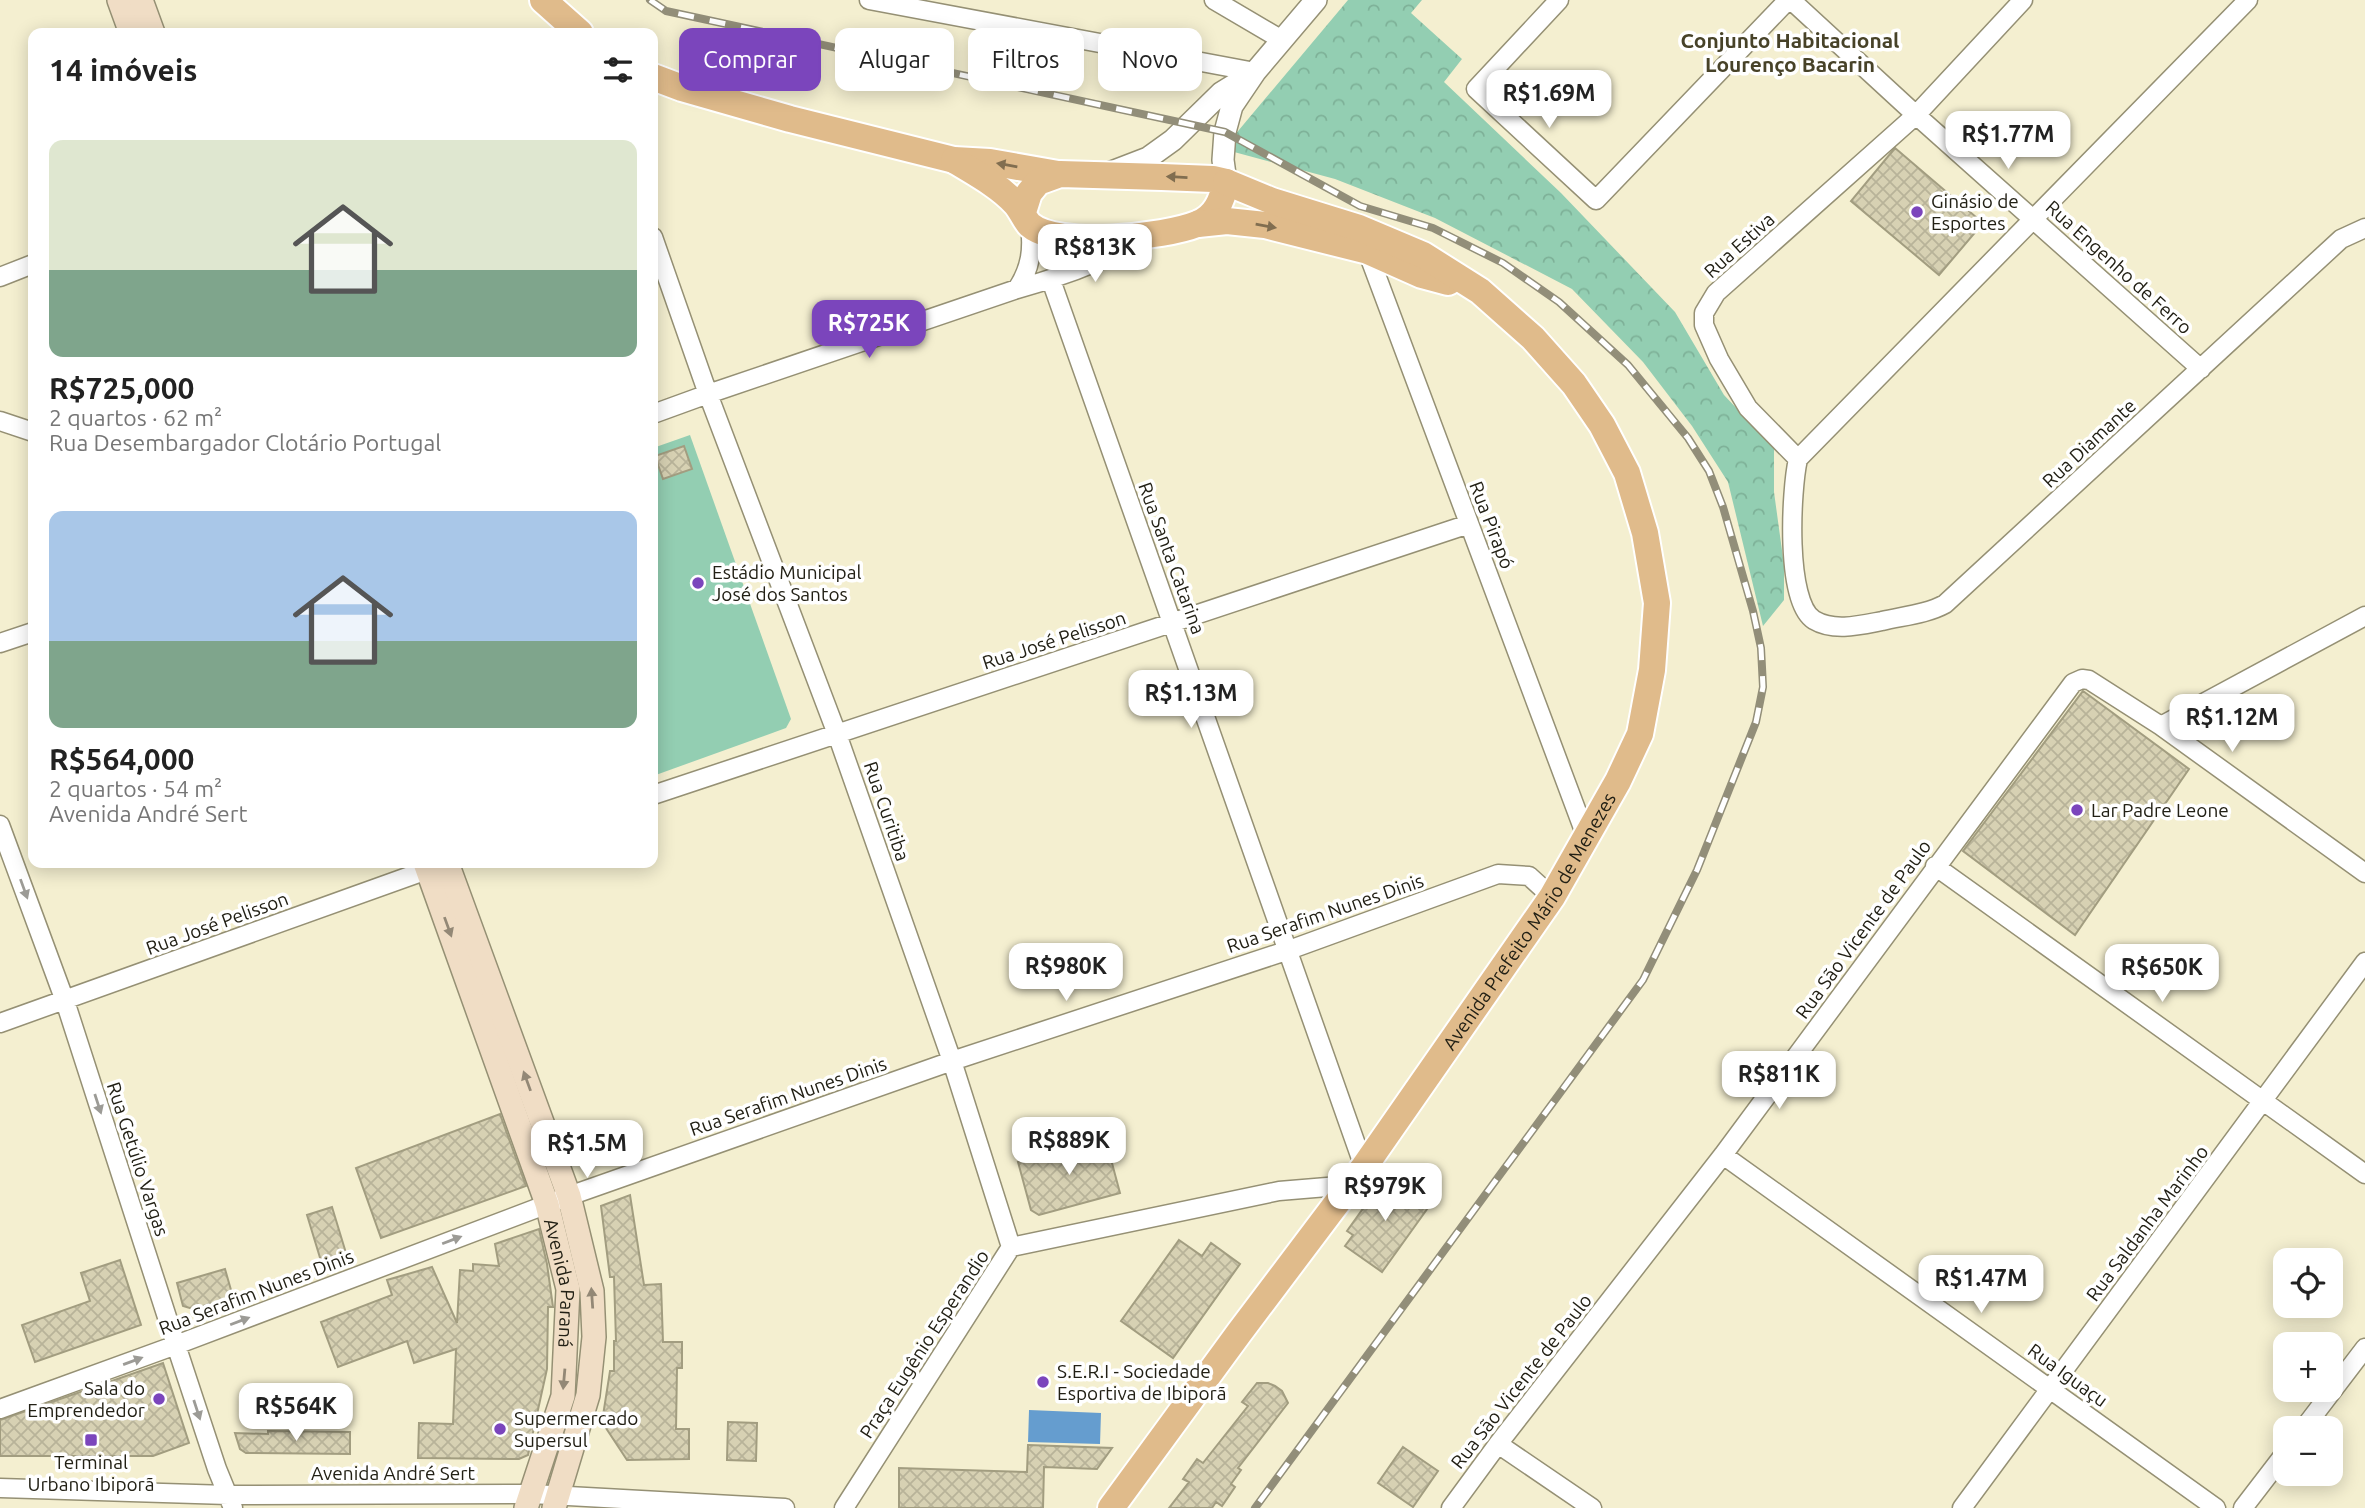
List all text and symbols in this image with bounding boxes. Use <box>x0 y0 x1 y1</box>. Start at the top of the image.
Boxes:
chip: Comprar <box>679 28 821 91</box>
chip: Alugar <box>835 28 954 91</box>
chip: Filtros <box>968 28 1084 91</box>
chip: Novo <box>1098 28 1202 91</box>
district label: Conjunto Habitacional Lourenço Bacarin <box>1681 28 1899 76</box>
icon: filters <box>599 51 637 89</box>
text: 14 imóveis <box>49 53 197 87</box>
pin: R$1.69M <box>1484 71 1614 130</box>
text: R$1.69M <box>1502 80 1596 105</box>
pin: R$1.77M <box>1943 111 2073 171</box>
text: R$1.77M <box>1961 121 2055 146</box>
one-way arrow <box>996 159 1018 170</box>
one-way arrow <box>1166 172 1188 183</box>
icon: home <box>280 186 406 312</box>
place label: Ginásio de Esportes <box>1931 190 2019 234</box>
street label: Rua Engenho de Ferro <box>2041 196 2197 338</box>
marker: Ginásio de Esportes <box>1909 204 1925 220</box>
street label: Rua Estiva <box>1699 208 1779 282</box>
one-way arrow <box>1255 221 1277 232</box>
pin: R$813K <box>1038 224 1152 284</box>
text: R$813K <box>1054 234 1136 259</box>
pin: R$725K <box>812 300 926 360</box>
text: R$725K <box>828 310 910 335</box>
text: R$725,000 <box>49 371 195 405</box>
street label: Rua Diamante <box>2038 394 2140 492</box>
text: 2 quartos · 62 m² <box>49 405 222 430</box>
text: Rua Desembargador Clotário Portugal <box>49 430 441 455</box>
street label: Rua Pirapó <box>1465 478 1519 572</box>
street label: Rua Santa Catarina <box>1134 479 1210 637</box>
icon: home <box>280 557 406 683</box>
place label: Estádio Municipal José dos Santos <box>712 561 861 605</box>
marker: Estádio Municipal José dos Santos <box>690 575 706 591</box>
street label: Rua José Pelisson <box>979 606 1129 674</box>
pin: R$1.13M <box>1126 670 1256 730</box>
text: R$1.13M <box>1144 680 1238 705</box>
pin: R$1.12M <box>2167 694 2297 754</box>
text: R$1.12M <box>2185 704 2279 729</box>
text: R$564,000 <box>49 742 195 776</box>
street label: Rua Curitiba <box>860 758 914 864</box>
text: 2 quartos · 54 m² <box>49 776 222 801</box>
street label: Avenida Prefeito Mário de Menezes <box>1438 789 1620 1054</box>
place label: Lar Padre Leone <box>2091 799 2229 821</box>
text: Avenida André Sert <box>49 801 248 826</box>
marker: Lar Padre Leone <box>2069 802 2085 818</box>
street label: Rua São Vicente de Paulo <box>1791 835 1935 1023</box>
street label: Rua Serafim Nunes Dinis <box>1224 869 1426 957</box>
one-way arrow <box>18 878 29 899</box>
street label: Rua José Pelisson <box>143 887 291 959</box>
one-way arrow <box>443 917 454 938</box>
pin: R$980K <box>1009 944 1123 1003</box>
pin: R$650K <box>2105 944 2219 1004</box>
text: R$980K <box>1025 953 1107 978</box>
text: R$650K <box>2121 954 2203 979</box>
street label: Rua Serafim Nunes Dinis <box>687 1052 889 1140</box>
pin: R$811K <box>1722 1052 1836 1111</box>
text: R$811K <box>1738 1061 1820 1086</box>
one-way arrow <box>522 1070 533 1091</box>
street label: Rua Getúlio Vargas <box>103 1079 173 1239</box>
one-way arrow <box>93 1093 104 1114</box>
pin: R$889K <box>1012 1118 1126 1177</box>
pin: R$1.5M <box>530 1120 644 1180</box>
text: R$889K <box>1028 1127 1110 1152</box>
text: R$1.5M <box>547 1130 627 1155</box>
street label: Rua Saldanha Marinho <box>2081 1141 2213 1305</box>
pin: R$979K <box>1328 1164 1442 1223</box>
text: R$979K <box>1344 1173 1426 1198</box>
street label: Avenida Paraná <box>540 1216 579 1348</box>
one-way arrow <box>442 1234 463 1245</box>
street label: Rua Serafim Nunes Dinis <box>155 1245 357 1339</box>
street label: Praça Eugênio Esperandio <box>855 1246 993 1442</box>
map controls <box>2273 1248 2343 1486</box>
button: locate <box>2273 1248 2343 1318</box>
pin: R$1.47M <box>1916 1256 2046 1315</box>
text: R$1.47M <box>1934 1265 2028 1290</box>
one-way arrow <box>586 1287 597 1309</box>
street label: Rua São Vicente de Paulo <box>1446 1289 1596 1473</box>
one-way arrow <box>229 1315 250 1326</box>
button: + <box>2273 1332 2343 1402</box>
street label: Rua Iguaçu <box>2024 1339 2112 1411</box>
one-way arrow <box>123 1355 144 1366</box>
place label: S.E.R.I - Sociedade Esportiva de Ibiporã <box>1057 1360 1226 1404</box>
one-way arrow <box>558 1369 569 1391</box>
marker: S.E.R.I - Sociedade Esportiva de Ibiporã <box>1035 1374 1051 1390</box>
place label: Sala do Emprendedor <box>27 1377 145 1421</box>
pin: R$564K <box>239 1384 353 1443</box>
marker: Sala do Emprendedor <box>151 1391 167 1407</box>
text: R$564K <box>255 1393 337 1418</box>
one-way arrow <box>192 1400 203 1421</box>
place label: Supermercado Supersul <box>514 1407 638 1451</box>
button: − <box>2273 1416 2343 1486</box>
marker: Supermercado Supersul <box>492 1421 508 1437</box>
marker: Terminal Urbano Ibiporã <box>83 1432 99 1448</box>
place label: Terminal Urbano Ibiporã <box>27 1451 155 1495</box>
street label: Avenida André Sert <box>311 1462 476 1484</box>

